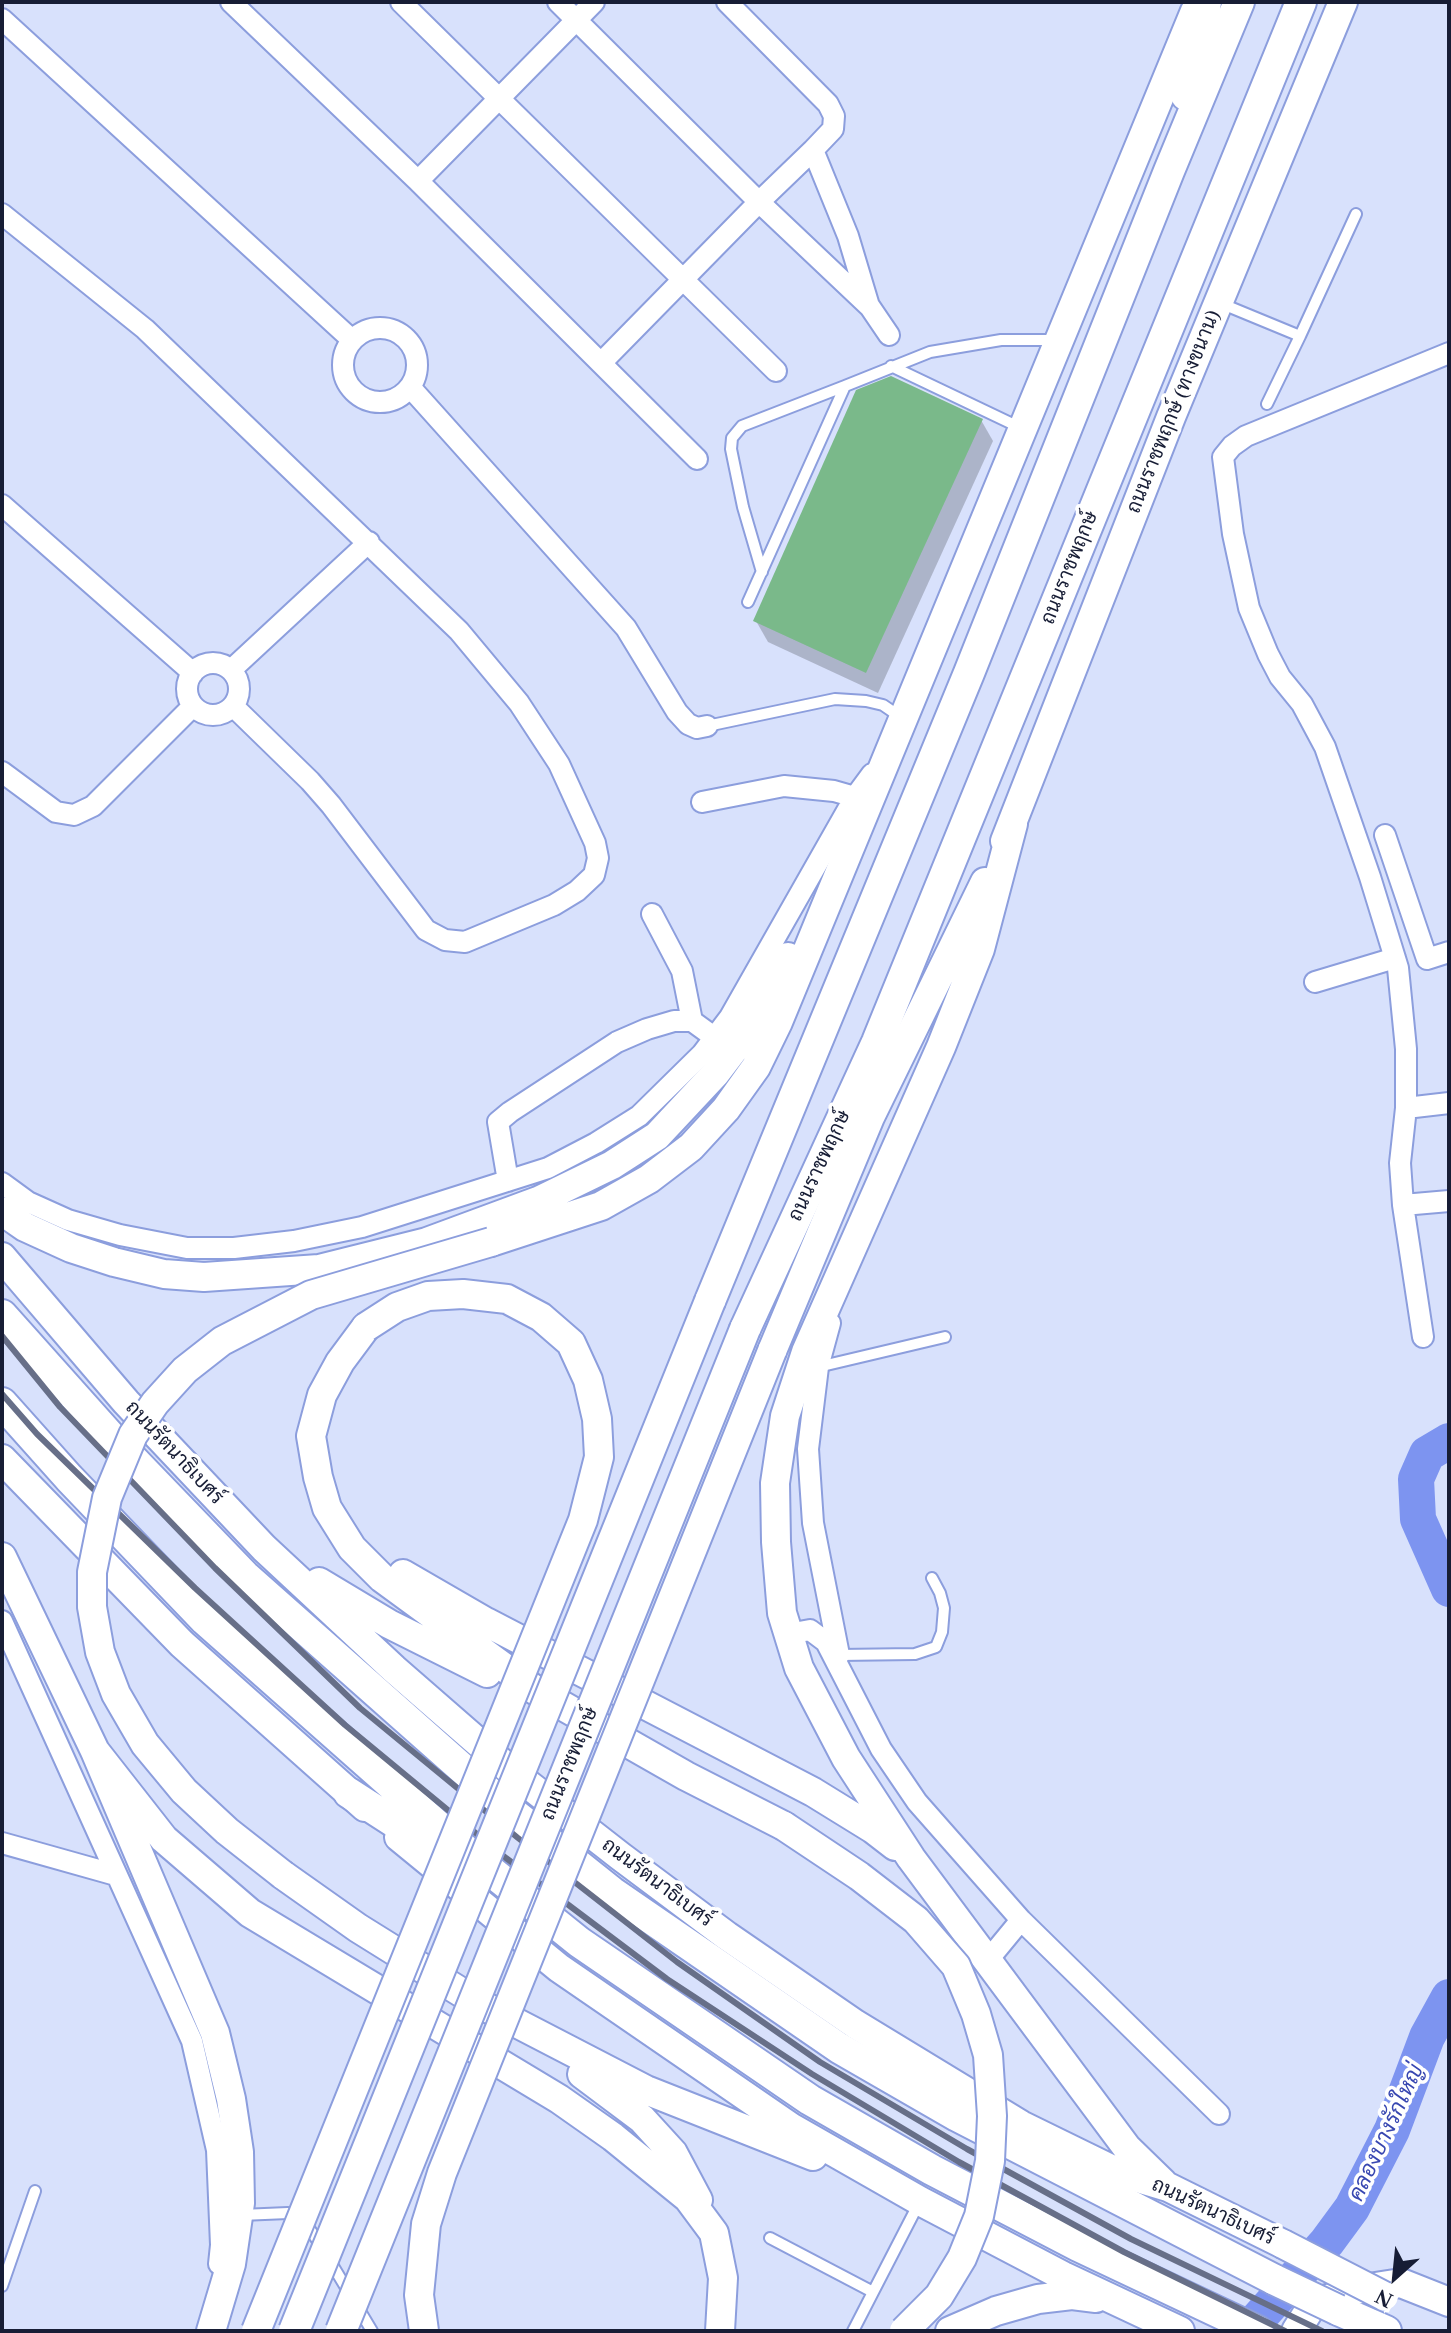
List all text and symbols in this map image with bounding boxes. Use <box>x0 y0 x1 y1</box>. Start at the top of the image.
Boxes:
street label: ถนนราชพฤกษ์ (ทางขนาน) <box>1122 307 1226 517</box>
street label: ถนนราชพฤกษ์ <box>1036 508 1104 628</box>
street label: ถนนราชพฤกษ์ <box>784 1107 856 1225</box>
street label: ถนนรัตนาธิเบศร์ <box>120 1396 228 1510</box>
street label: ถนนราชพฤกษ์ <box>536 1704 604 1824</box>
street label: ถนนรัตนาธิเบศร์ <box>597 1833 717 1933</box>
water label: คลองบางรักใหญ่ <box>1344 2060 1430 2206</box>
street label: ถนนรัตนาธิเบศร์ <box>1148 2173 1278 2251</box>
north arrow <box>1355 2237 1435 2317</box>
text: N <box>1371 2284 1397 2314</box>

